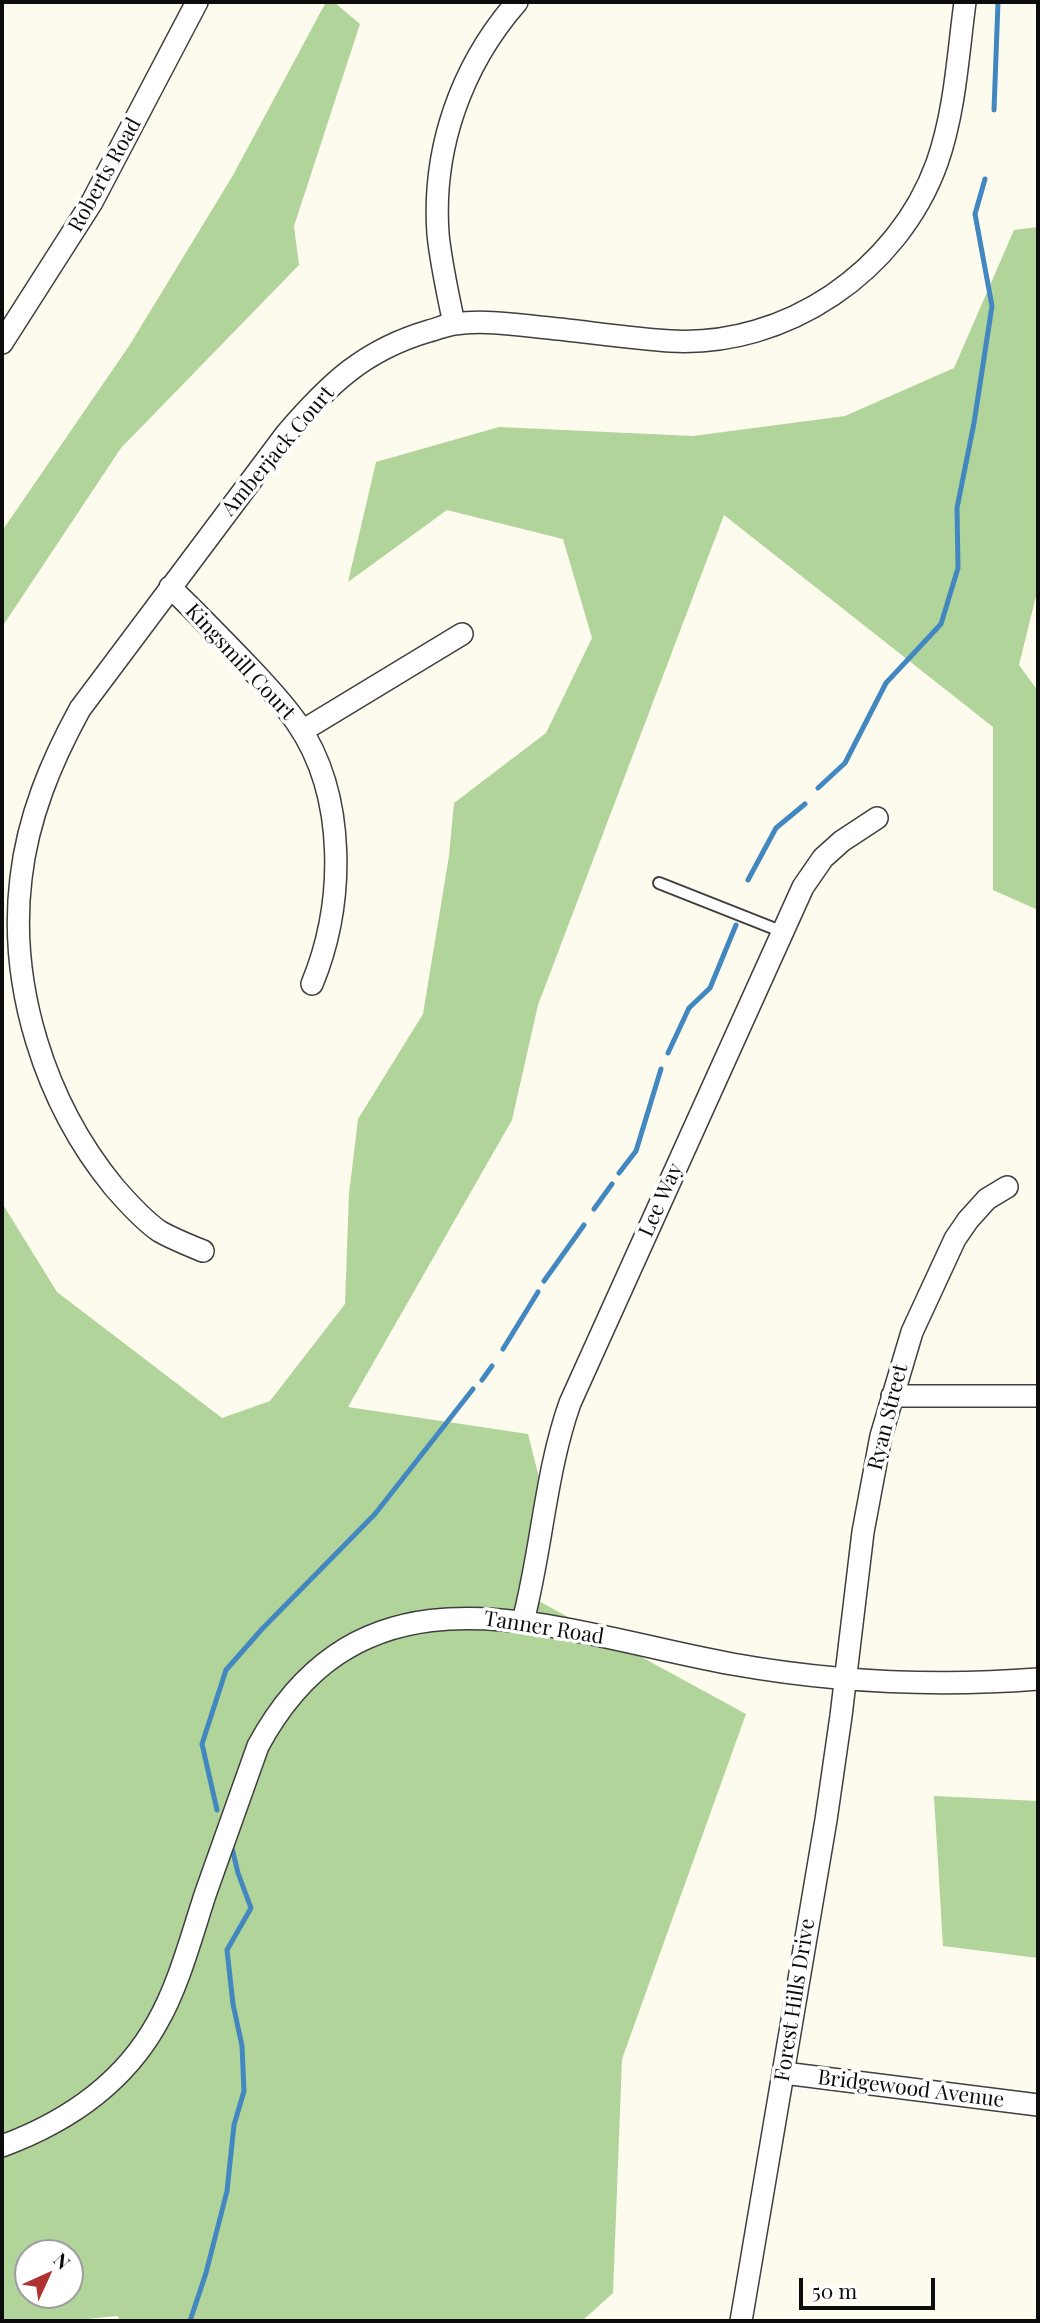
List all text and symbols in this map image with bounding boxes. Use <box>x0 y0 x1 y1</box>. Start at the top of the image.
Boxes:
street label: Roberts Road <box>63 113 147 237</box>
street label: Amberjack Court <box>216 381 340 521</box>
street label: Kingsmill Court <box>180 599 300 725</box>
street label: Lee Way <box>634 1159 688 1241</box>
street label: Ryan Street <box>863 1361 913 1473</box>
street label: Tanner Road <box>482 1606 606 1650</box>
street label: Forest Hills Drive <box>770 1917 820 2083</box>
street label: Bridgewood Avenue <box>816 2065 1006 2113</box>
north arrow <box>14 2239 84 2309</box>
text: N <box>48 2247 76 2275</box>
scale bar <box>802 2264 939 2308</box>
text: 50 m <box>812 2276 857 2304</box>

